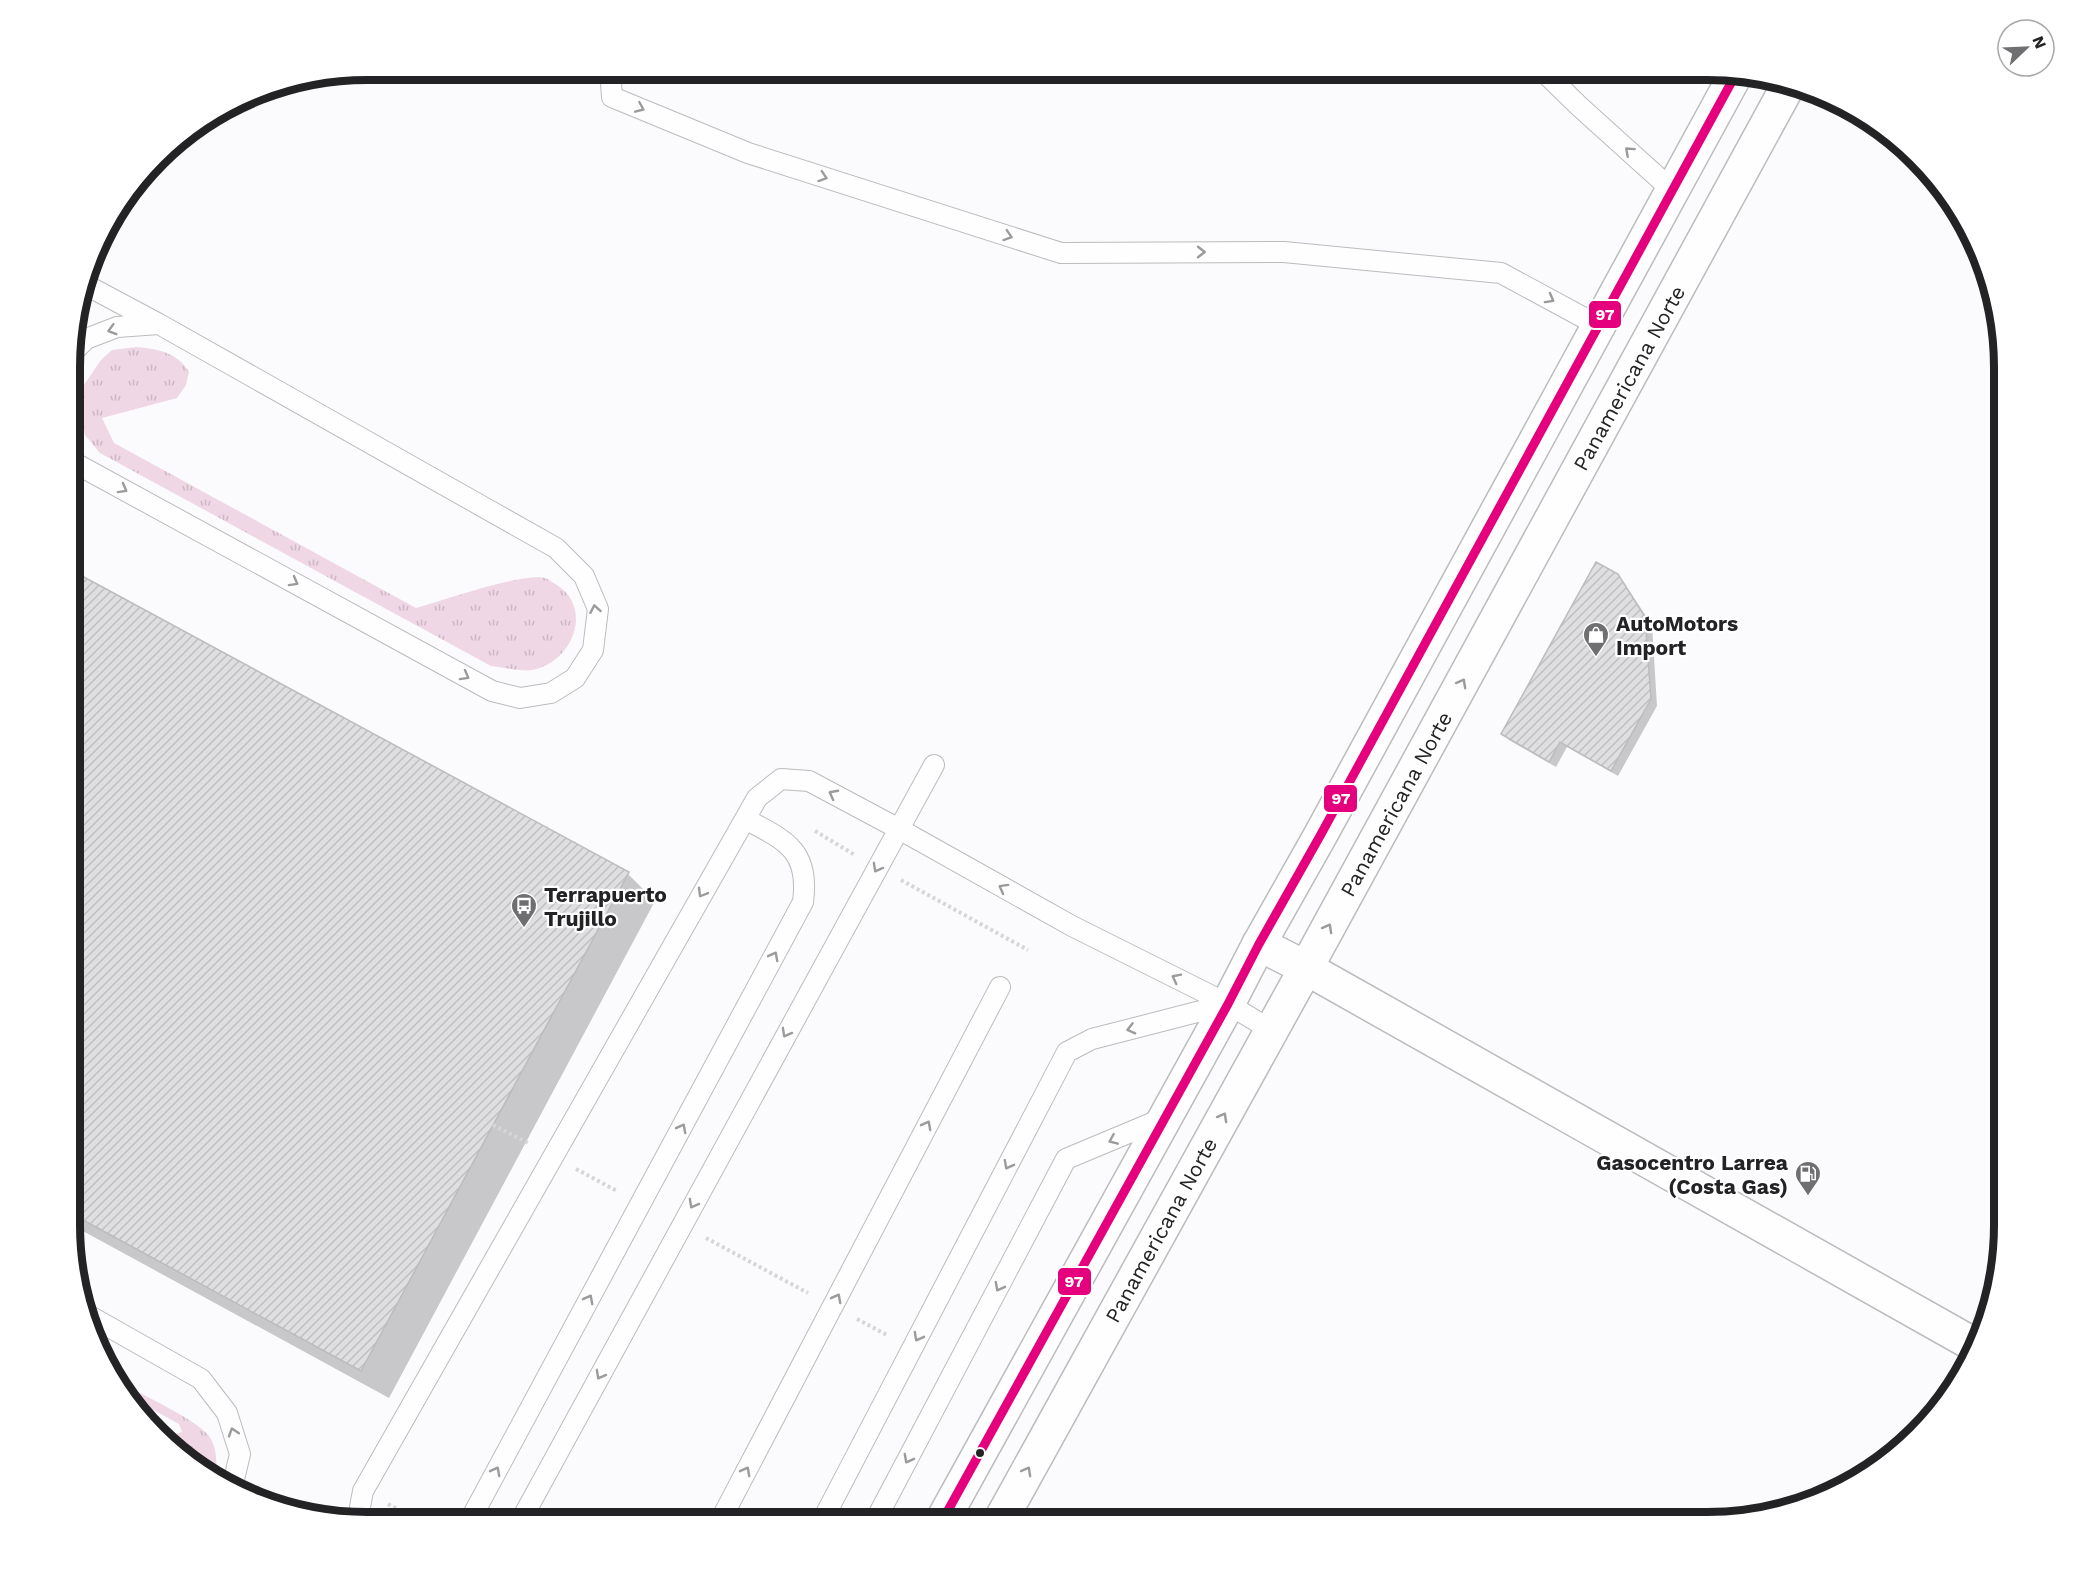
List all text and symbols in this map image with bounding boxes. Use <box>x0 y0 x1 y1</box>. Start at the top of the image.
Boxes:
north arrow <box>1996 18 2056 78</box>
text: N <box>2028 33 2050 52</box>
one-way arrow <box>634 101 645 113</box>
one-way arrow <box>1625 147 1636 158</box>
one-way arrow <box>817 170 828 182</box>
one-way arrow <box>1002 229 1013 241</box>
one-way arrow <box>1196 246 1205 258</box>
street label: Panamericana Norte <box>1568 281 1690 475</box>
one-way arrow <box>1544 292 1554 303</box>
line badge: 97 <box>1588 300 1622 329</box>
text: 97 <box>1595 305 1615 324</box>
one-way arrow <box>107 323 118 335</box>
one-way arrow <box>116 482 127 493</box>
one-way arrow <box>287 575 298 586</box>
one-way arrow <box>589 604 602 614</box>
place label: AutoMotors Import <box>1616 611 1738 660</box>
shop icon: AutoMotors Import <box>1581 620 1611 658</box>
one-way arrow <box>458 669 469 680</box>
one-way arrow <box>1455 679 1466 690</box>
street label: Panamericana Norte <box>1335 707 1457 901</box>
line badge: 97 <box>1323 784 1358 813</box>
text: 97 <box>1331 789 1351 808</box>
one-way arrow <box>828 790 839 801</box>
one-way arrow <box>872 862 884 872</box>
place label: Terrapuerto Trujillo <box>544 882 667 931</box>
one-way arrow <box>999 884 1010 895</box>
one-way arrow <box>698 887 710 897</box>
bus stop icon: Terrapuerto Trujillo <box>509 891 539 929</box>
one-way arrow <box>1321 924 1332 934</box>
one-way arrow <box>767 952 778 962</box>
one-way arrow <box>1171 974 1182 986</box>
one-way arrow <box>1126 1022 1137 1034</box>
one-way arrow <box>782 1026 793 1037</box>
one-way arrow <box>1216 1112 1227 1123</box>
one-way arrow <box>920 1121 931 1132</box>
one-way arrow <box>675 1124 686 1134</box>
one-way arrow <box>1108 1132 1119 1144</box>
street label: Panamericana Norte <box>1100 1133 1222 1327</box>
place label: Gasocentro Larrea (Costa Gas) <box>1596 1150 1789 1199</box>
one-way arrow <box>1004 1158 1016 1169</box>
fuel station icon: Gasocentro Larrea (Costa Gas) <box>1793 1159 1823 1197</box>
one-way arrow <box>689 1198 700 1208</box>
line badge: 97 <box>1057 1267 1092 1296</box>
text: 97 <box>1064 1272 1084 1291</box>
one-way arrow <box>994 1280 1006 1291</box>
one-way arrow <box>830 1294 841 1304</box>
one-way arrow <box>582 1295 593 1306</box>
one-way arrow <box>914 1331 925 1341</box>
one-way arrow <box>596 1369 607 1380</box>
one-way arrow <box>227 1427 240 1437</box>
unlabelled marker <box>974 1447 986 1459</box>
one-way arrow <box>904 1453 915 1464</box>
one-way arrow <box>739 1466 751 1477</box>
one-way arrow <box>489 1467 500 1477</box>
one-way arrow <box>1020 1467 1031 1478</box>

